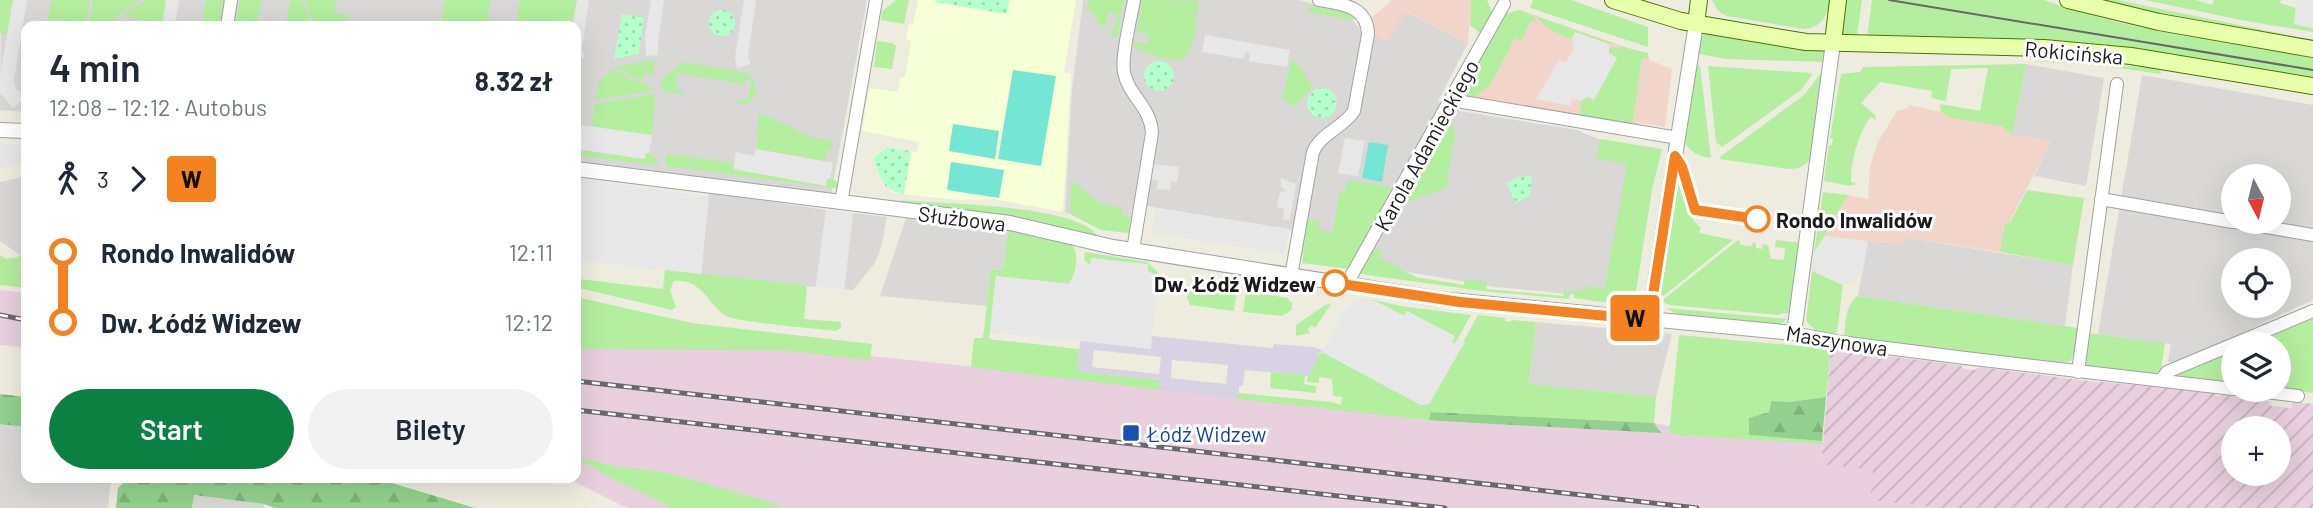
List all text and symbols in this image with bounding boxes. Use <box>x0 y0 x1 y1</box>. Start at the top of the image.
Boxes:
street label: Rokicińska <box>2024 35 2124 69</box>
text: 4 min <box>49 44 141 90</box>
street label: Karola Adamieckiego <box>1369 55 1483 235</box>
text: 8.32 zł <box>475 65 553 96</box>
text: 12:08 – 12:12 · Autobus <box>49 93 267 121</box>
icon: walk <box>49 160 87 198</box>
icon: forward <box>119 160 157 198</box>
text: W <box>181 164 202 193</box>
north arrow <box>2221 164 2291 234</box>
map controls <box>2221 164 2291 486</box>
text: 3 <box>97 165 109 193</box>
street label: Służbowa <box>917 200 1007 236</box>
marker: Rondo Inwalidów <box>1744 206 1770 232</box>
place label: Rondo Inwalidów <box>1776 207 1933 232</box>
text: Rondo Inwalidów <box>101 237 295 268</box>
text: 12:11 <box>509 238 553 266</box>
button: locate <box>2221 248 2291 318</box>
marker: Dw. Łódź Widzew <box>1322 270 1348 296</box>
place label: Dw. Łódź Widzew <box>1154 271 1316 296</box>
line badge: W <box>1612 295 1658 341</box>
text: W <box>1624 303 1646 332</box>
text: Dw. Łódź Widzew <box>101 307 302 338</box>
text: 12:12 <box>504 308 553 336</box>
street label: Maszynowa <box>1784 320 1890 360</box>
button: layers <box>2221 332 2291 402</box>
button: Start <box>49 389 294 469</box>
button: Bilety <box>308 389 553 469</box>
button: + <box>2221 416 2291 486</box>
place label: Łódź Widzew <box>1146 421 1267 446</box>
marker: Łódź Widzew <box>1121 423 1141 443</box>

